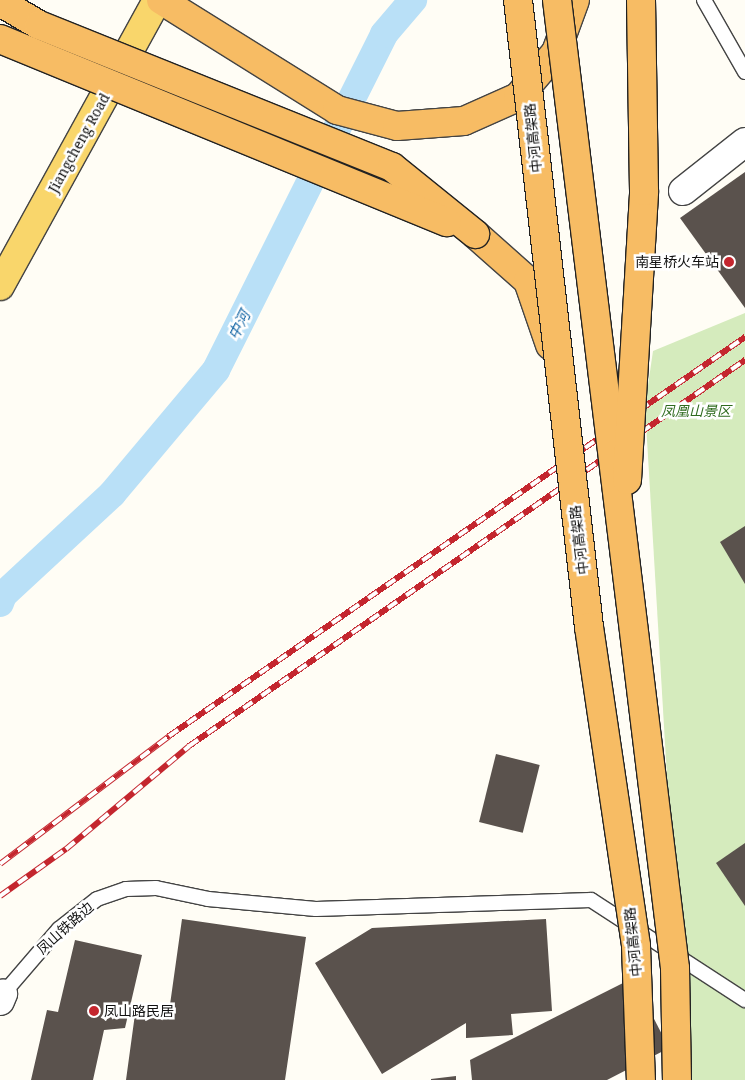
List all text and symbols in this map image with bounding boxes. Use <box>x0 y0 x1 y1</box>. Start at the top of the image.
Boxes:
street label: Jiangcheng Road <box>45 90 113 196</box>
street label: 中河高架路 <box>521 102 545 174</box>
place label: 南星桥火车站 <box>635 254 719 270</box>
marker: 南星桥火车站 <box>723 256 735 268</box>
water label: 中河 <box>224 308 254 342</box>
park label: 凤凰山景区 <box>661 403 731 419</box>
street label: 中河高架路 <box>566 504 592 576</box>
street label: 凤山铁路边 <box>33 898 97 958</box>
street label: 中河高架路 <box>621 906 645 978</box>
place label: 凤山路民居 <box>104 1003 174 1019</box>
marker: 凤山路民居 <box>88 1005 100 1017</box>

